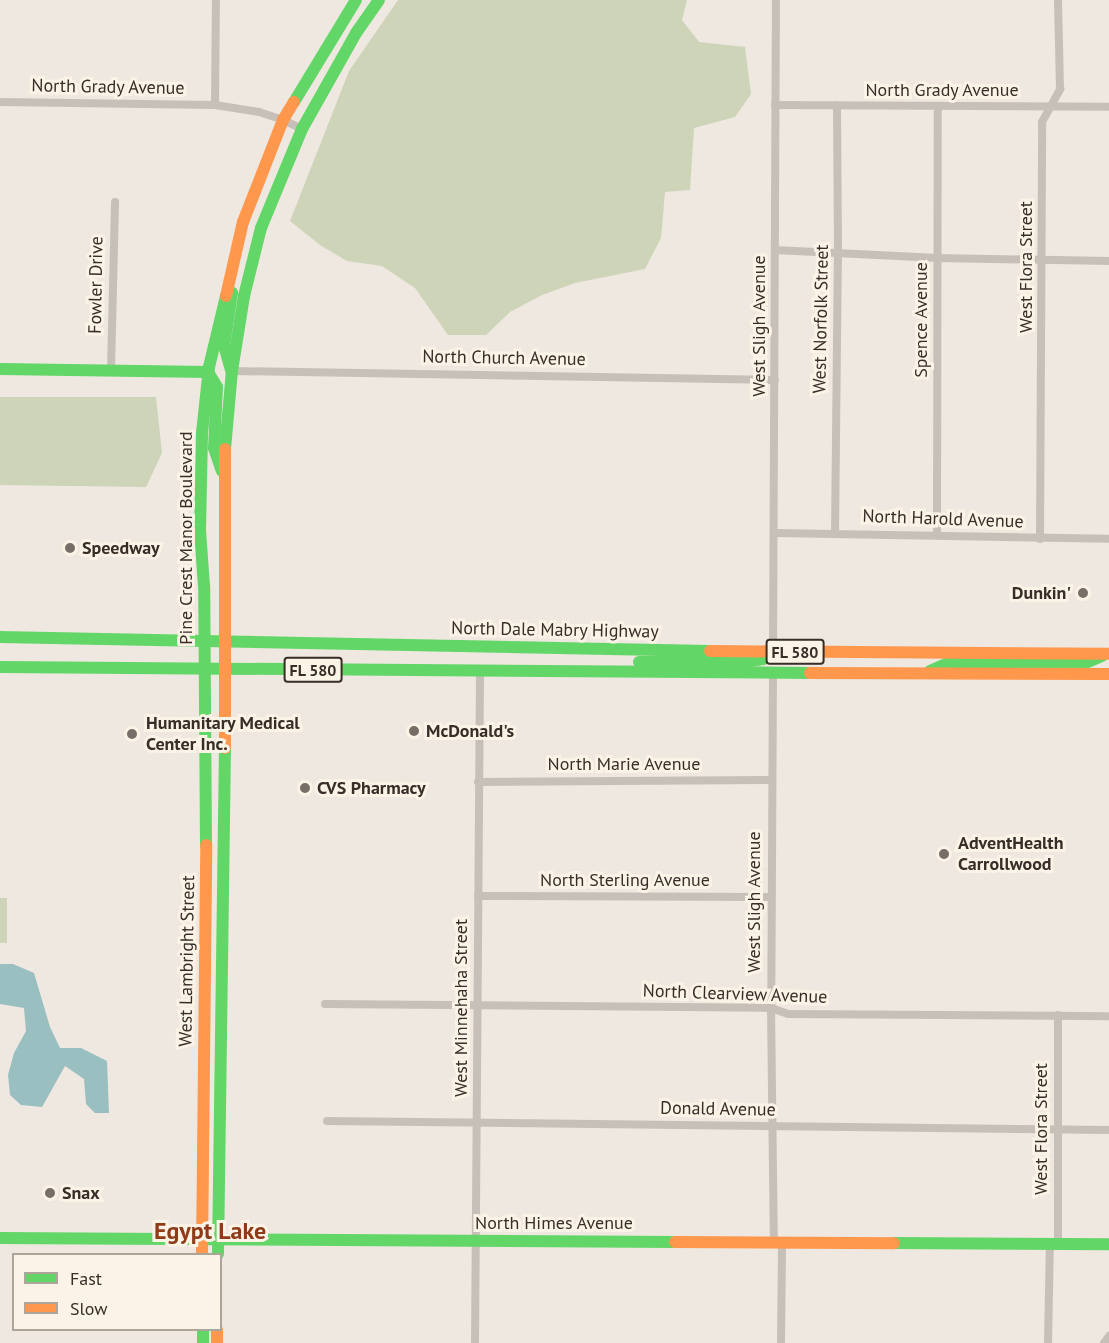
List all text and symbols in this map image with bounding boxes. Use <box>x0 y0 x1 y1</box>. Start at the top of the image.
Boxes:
street label: North Grady Avenue <box>31 75 185 99</box>
street label: North Grady Avenue <box>865 79 1019 101</box>
street label: West Flora Street <box>1015 201 1037 333</box>
street label: Fowler Drive <box>84 236 108 334</box>
street label: West Norfolk Street <box>809 244 833 394</box>
street label: West Sligh Avenue <box>748 255 770 397</box>
street label: Spence Avenue <box>910 262 932 378</box>
street label: North Church Avenue <box>422 346 586 370</box>
street label: Pine Crest Manor Boulevard <box>175 431 197 645</box>
street label: North Harold Avenue <box>862 505 1024 533</box>
place label: Speedway <box>82 537 160 559</box>
marker: Speedway <box>63 541 77 555</box>
place label: Dunkin' <box>1012 582 1071 604</box>
marker: Dunkin' <box>1076 586 1090 600</box>
street label: North Dale Mabry Highway <box>451 617 659 643</box>
road number: FL 580 <box>765 639 825 665</box>
road number: FL 580 <box>283 657 343 683</box>
place label: Humanitary Medical Center Inc. <box>146 713 300 756</box>
place label: McDonald's <box>426 720 514 742</box>
marker: McDonald's <box>407 724 421 738</box>
marker: Humanitary Medical Center Inc. <box>123 725 141 743</box>
street label: North Marie Avenue <box>547 753 701 775</box>
place label: CVS Pharmacy <box>317 777 426 799</box>
marker: CVS Pharmacy <box>298 781 312 795</box>
street label: West Sligh Avenue <box>743 831 765 973</box>
place label: AdventHealth Carrollwood <box>958 833 1063 876</box>
marker: AdventHealth Carrollwood <box>935 845 953 863</box>
street label: North Sterling Avenue <box>540 869 710 891</box>
street label: West Lambright Street <box>175 875 199 1047</box>
street label: West Minnehaha Street <box>450 919 472 1097</box>
street label: North Clearview Avenue <box>642 980 828 1008</box>
street label: West Flora Street <box>1030 1063 1052 1195</box>
street label: Donald Avenue <box>660 1097 776 1121</box>
place label: Snax <box>62 1182 100 1204</box>
marker: Snax <box>43 1186 57 1200</box>
street label: North Himes Avenue <box>475 1212 633 1234</box>
district label: Egypt Lake <box>154 1217 266 1245</box>
legend <box>12 1253 222 1331</box>
text: Fast <box>70 1267 102 1290</box>
text: Slow <box>70 1297 108 1320</box>

